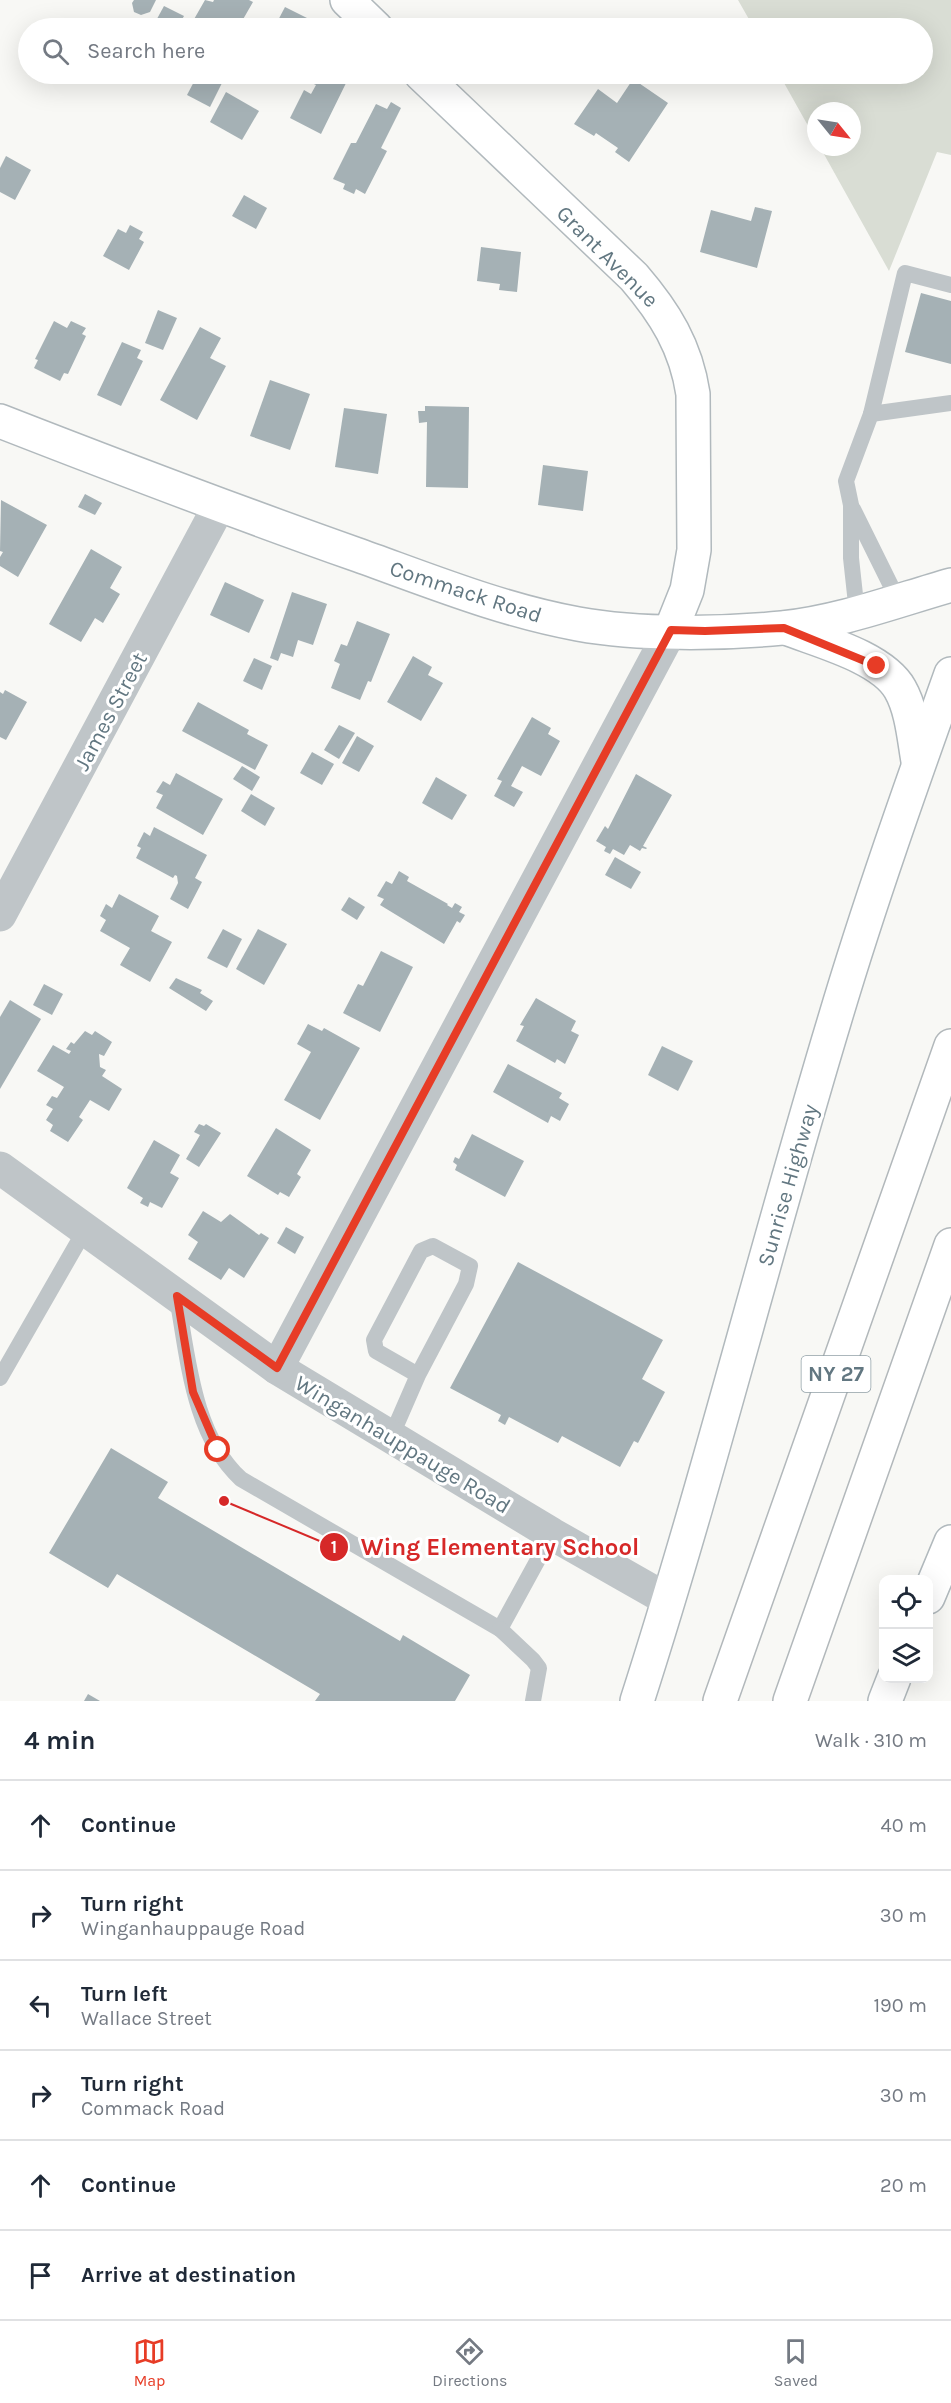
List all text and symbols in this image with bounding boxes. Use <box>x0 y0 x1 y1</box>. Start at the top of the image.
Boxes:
search box <box>18 18 933 84</box>
icon: search <box>39 35 72 68</box>
text: Search here <box>87 38 205 64</box>
north arrow <box>807 102 861 156</box>
street label: Grant Avenue <box>551 200 664 313</box>
street label: Commack Road <box>386 555 545 629</box>
street label: James Street <box>69 648 153 775</box>
route end <box>863 652 889 678</box>
street label: Sunrise Highway <box>752 1101 824 1269</box>
road number: NY 27 <box>802 1356 870 1392</box>
street label: Winganhauppauge Road <box>290 1370 515 1520</box>
route start <box>204 1436 230 1462</box>
callout: Wing Elementary School <box>319 1526 652 1568</box>
text: Wing Elementary School <box>361 1533 639 1561</box>
text: 1 <box>331 1536 337 1558</box>
map controls <box>879 1575 933 1683</box>
button: locate <box>879 1575 933 1629</box>
button: layers <box>879 1629 933 1683</box>
text: 4 min <box>24 1725 95 1756</box>
text: Walk · 310 m <box>815 1729 927 1752</box>
icon: ahead <box>24 1809 57 1842</box>
text: Continue <box>81 1812 176 1838</box>
text: 40 m <box>881 1814 927 1837</box>
text: Turn right <box>81 1891 184 1917</box>
icon: right <box>24 1899 57 1932</box>
text: 30 m <box>880 1904 927 1927</box>
text: Winganhauppauge Road <box>81 1917 305 1940</box>
text: Turn left <box>81 1981 168 2007</box>
icon: left <box>24 1989 57 2022</box>
text: 190 m <box>873 1994 927 2017</box>
text: Wallace Street <box>81 2007 212 2030</box>
text: Turn right <box>81 2071 184 2097</box>
icon: right <box>24 2079 57 2112</box>
text: 30 m <box>880 2084 927 2107</box>
text: Commack Road <box>81 2097 225 2120</box>
icon: ahead <box>24 2169 57 2202</box>
text: Continue <box>81 2172 176 2198</box>
text: 20 m <box>880 2174 927 2197</box>
icon: arrive <box>24 2259 57 2292</box>
text: Arrive at destination <box>81 2262 296 2288</box>
tab: Map <box>133 2335 166 2390</box>
tab: Directions <box>432 2335 507 2390</box>
tab: Saved <box>774 2335 818 2390</box>

